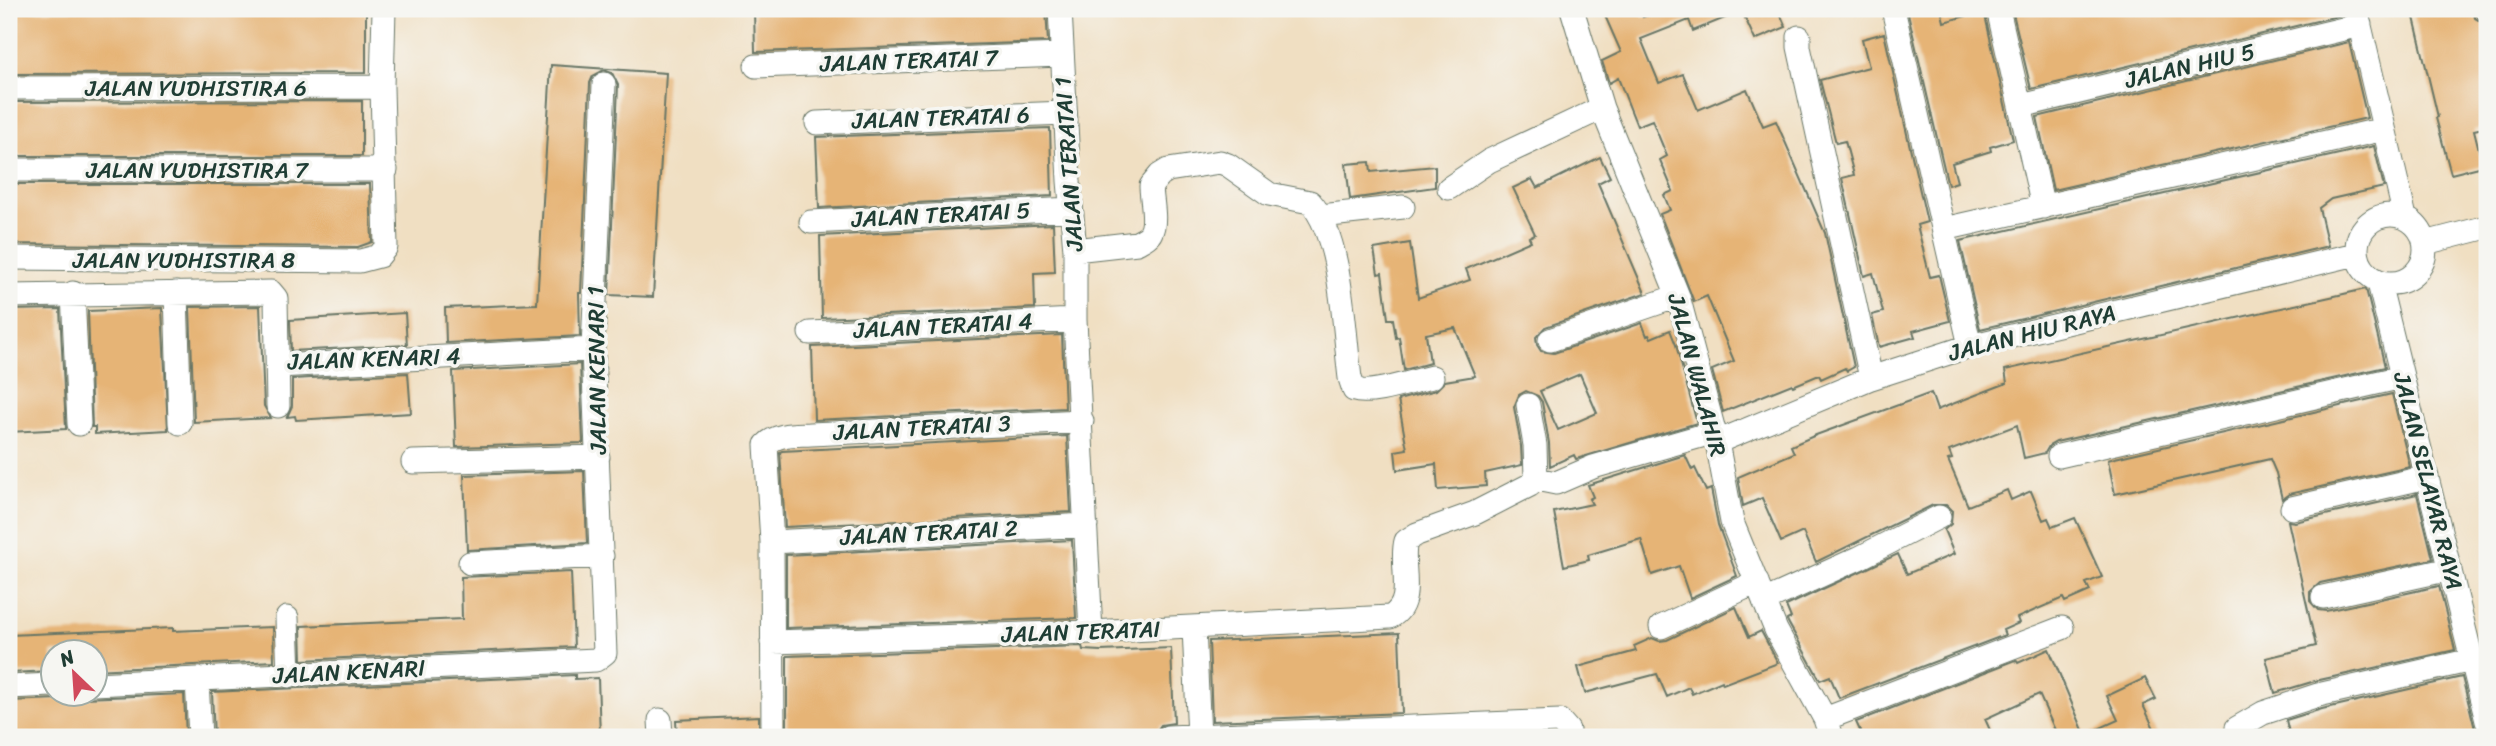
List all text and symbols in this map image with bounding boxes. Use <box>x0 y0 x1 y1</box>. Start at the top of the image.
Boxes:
street label: JALAN HIU 5 <box>2120 31 2259 101</box>
street label: JALAN TERATAI 7 <box>818 37 1001 85</box>
street label: JALAN YUDHISTIRA 6 <box>84 68 307 109</box>
street label: JALAN TERATAI 1 <box>1042 75 1096 254</box>
street label: JALAN TERATAI 6 <box>850 94 1031 142</box>
street label: JALAN YUDHISTIRA 7 <box>85 150 310 191</box>
street label: JALAN TERATAI 5 <box>850 190 1031 240</box>
street label: JALAN YUDHISTIRA 8 <box>72 240 295 281</box>
street label: JALAN KENARI 1 <box>575 285 619 455</box>
street label: JALAN WALAHIR <box>1655 288 1738 461</box>
street label: JALAN HIU RAYA <box>1943 292 2120 374</box>
street label: JALAN TERATAI 4 <box>851 301 1034 351</box>
street label: JALAN KENARI 4 <box>286 335 461 383</box>
street label: JALAN SELAYAR RAYA <box>2381 367 2475 594</box>
street label: JALAN TERATAI 3 <box>831 403 1012 453</box>
street label: JALAN TERATAI 2 <box>838 508 1019 558</box>
street label: JALAN TERATAI <box>1000 609 1161 655</box>
north arrow <box>38 638 108 708</box>
text: N <box>53 640 81 676</box>
street label: JALAN KENARI <box>271 648 426 697</box>

